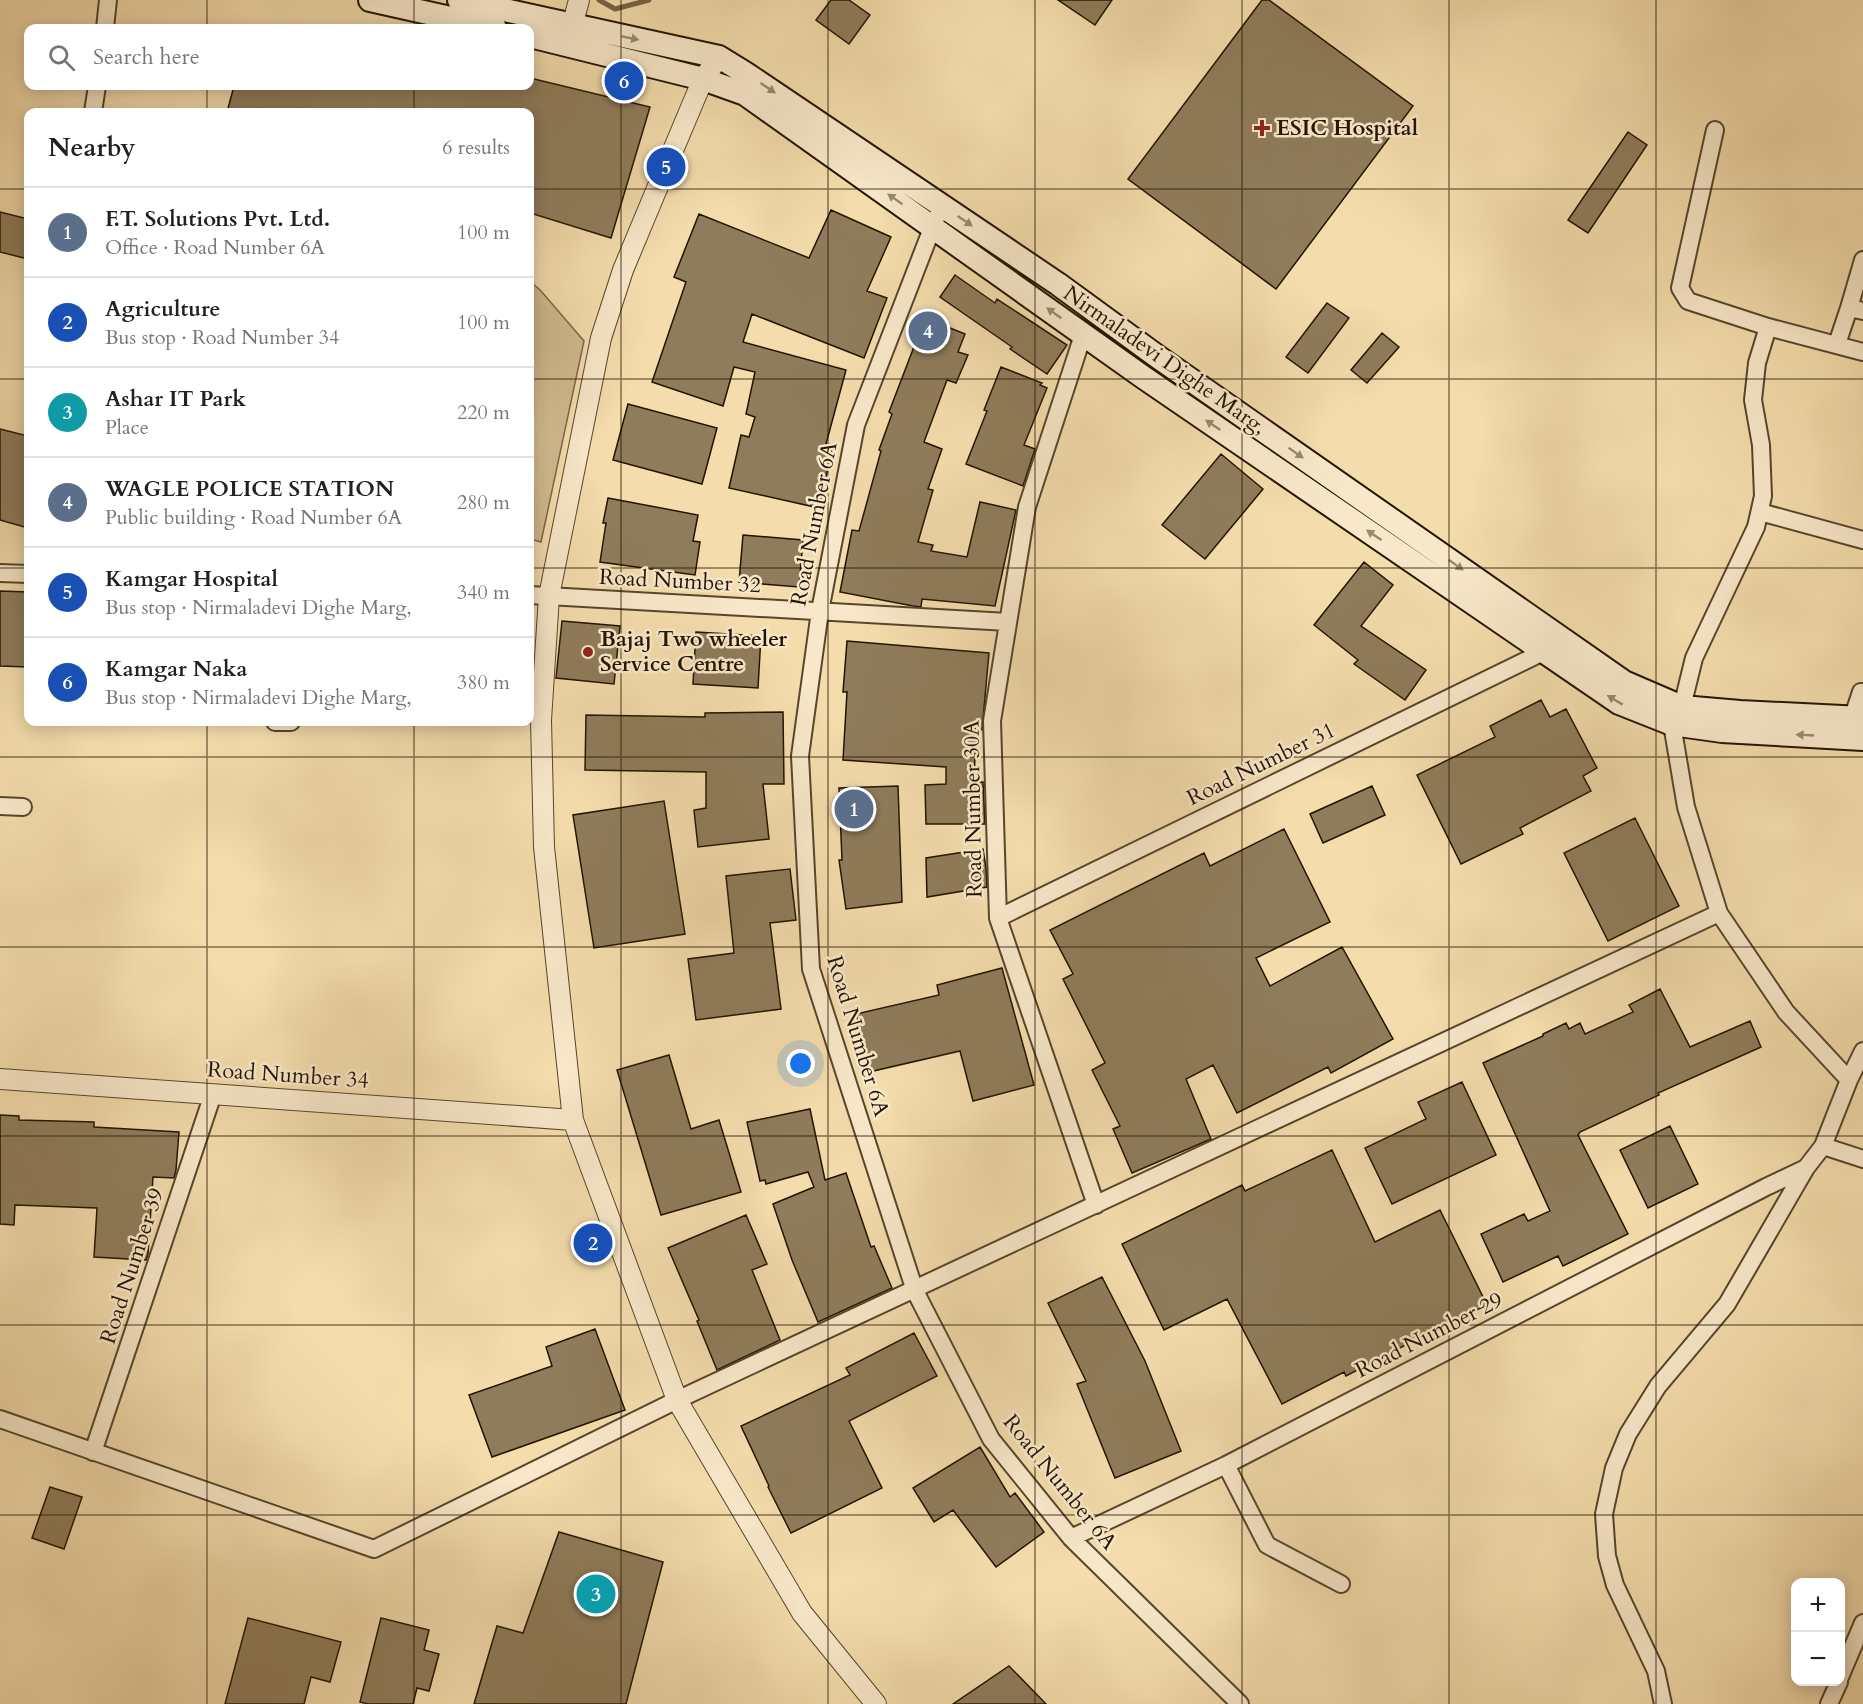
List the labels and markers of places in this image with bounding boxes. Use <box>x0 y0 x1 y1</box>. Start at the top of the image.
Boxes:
pin: 6 <box>604 58 644 104</box>
place label: ESIC Hospital <box>1276 113 1419 143</box>
marker: ESIC Hospital <box>1253 119 1271 137</box>
pin: 5 <box>646 144 686 190</box>
pin: 4 <box>908 308 948 354</box>
place label: Bajaj Two wheeler Service Centre <box>600 624 787 679</box>
marker: Bajaj Two wheeler Service Centre <box>581 645 595 659</box>
pin: 1 <box>834 786 874 832</box>
pin: 2 <box>574 1220 612 1266</box>
pin: 3 <box>576 1572 616 1616</box>

